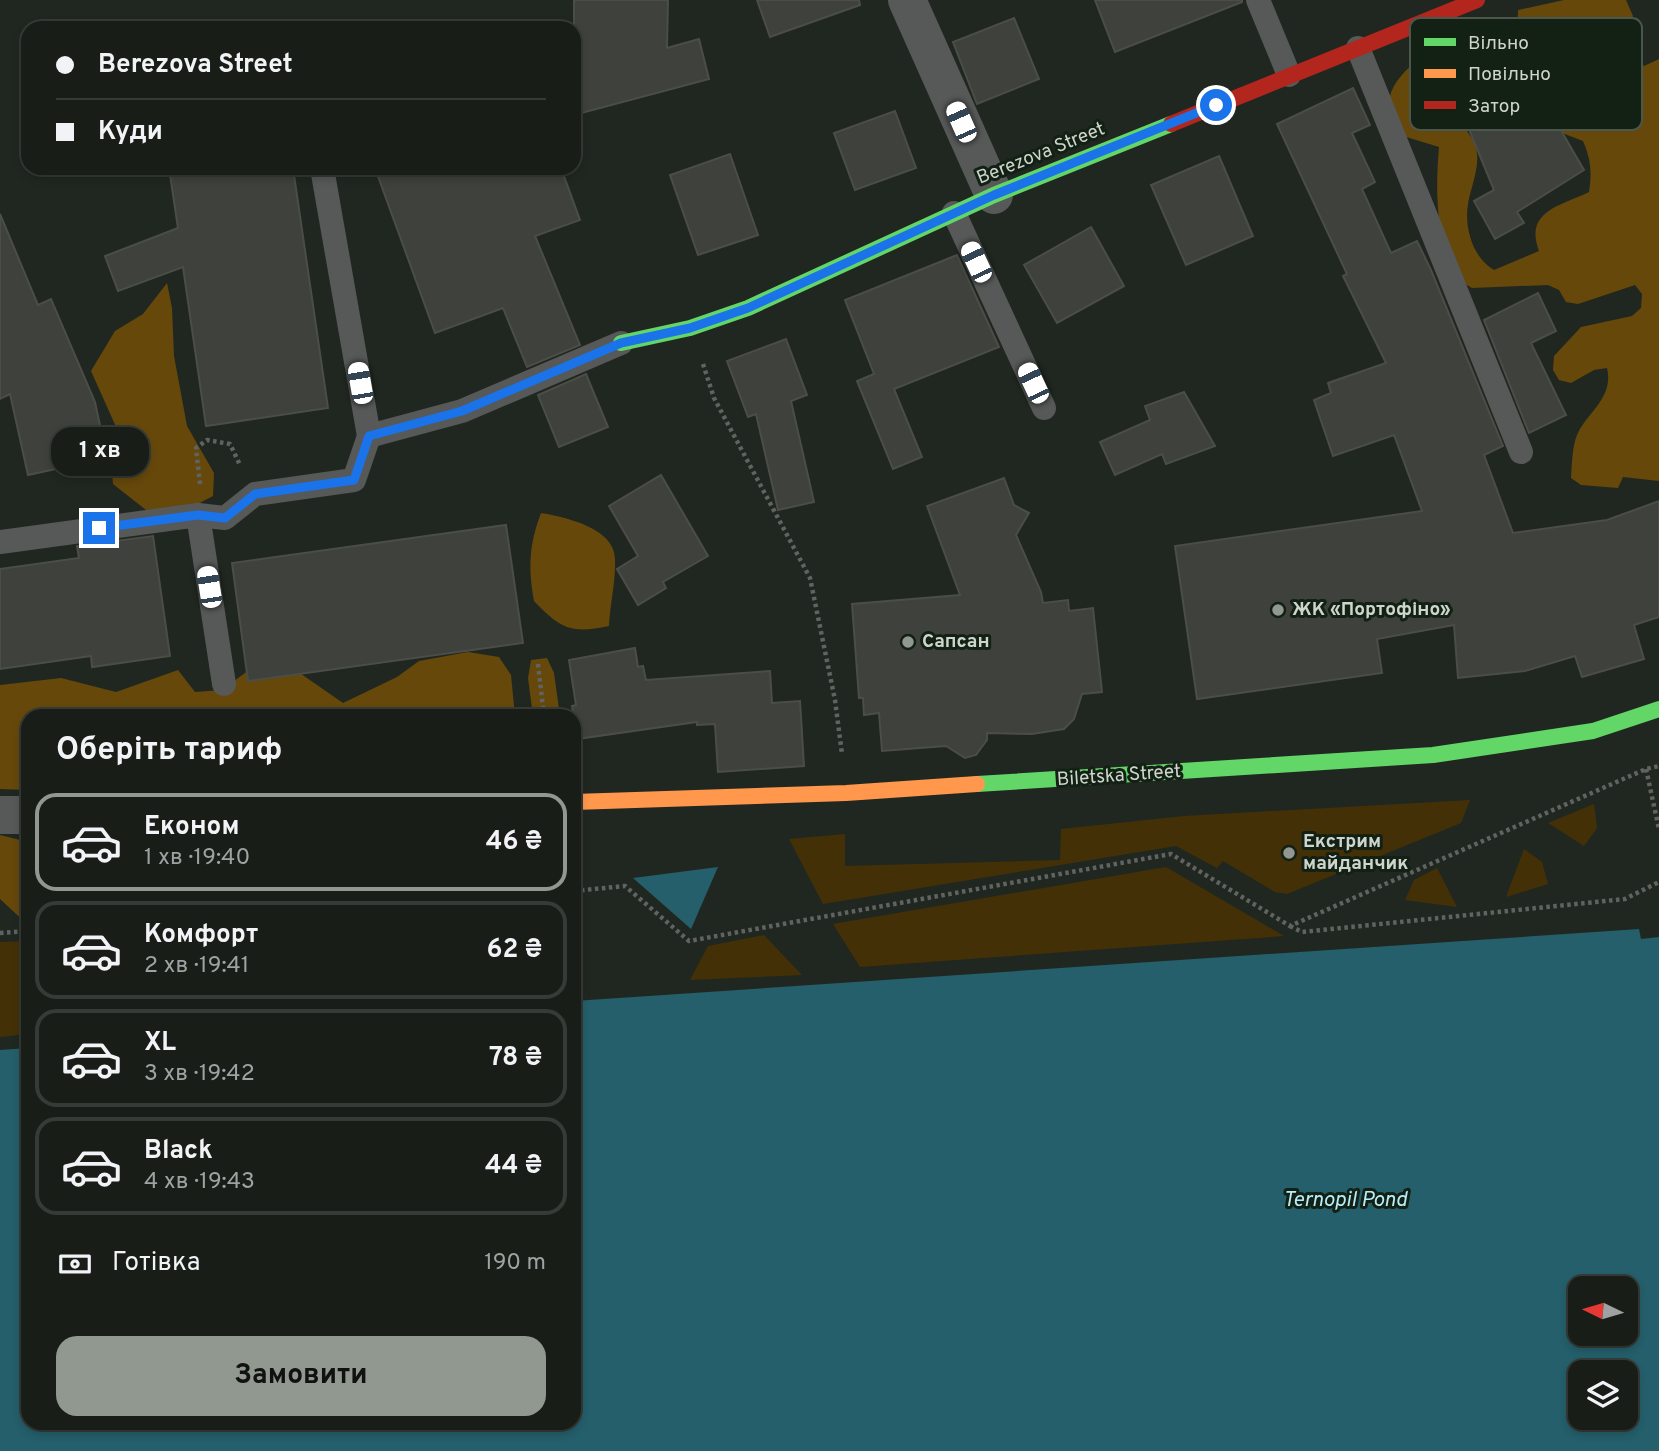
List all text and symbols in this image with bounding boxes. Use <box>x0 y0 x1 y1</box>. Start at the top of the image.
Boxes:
legend <box>1410 18 1642 130</box>
text: Вільно <box>1468 32 1529 56</box>
text: Berezova Street <box>98 49 293 82</box>
text: Повільно <box>1468 63 1551 87</box>
route start <box>1200 89 1232 121</box>
text: Затор <box>1468 95 1520 119</box>
car <box>943 99 980 145</box>
text: Куди <box>98 116 163 149</box>
street label: Berezova Street <box>973 117 1109 191</box>
car <box>958 239 995 285</box>
car <box>347 360 374 406</box>
car <box>1015 360 1052 406</box>
callout: 1 хв <box>50 426 148 476</box>
text: 1 хв <box>79 437 121 466</box>
route end <box>83 512 115 544</box>
car <box>196 565 223 609</box>
place label: ЖК «Портофіно» <box>1292 598 1451 622</box>
marker: ЖК «Портофіно» <box>1270 602 1286 618</box>
place label: Сапсан <box>922 630 990 654</box>
marker: Сапсан <box>900 634 916 650</box>
text: Оберіть тариф <box>56 731 282 771</box>
street label: Biletska Street <box>1056 760 1182 792</box>
icon: car <box>60 811 123 874</box>
text: Економ <box>144 811 239 844</box>
text: 46 ₴ <box>486 826 542 859</box>
place label: Екстрим майданчик <box>1303 830 1409 876</box>
text: 1 хв · 19:40 <box>144 844 250 873</box>
marker: Екстрим майданчик <box>1281 845 1297 861</box>
icon: car <box>60 919 123 982</box>
text: Комфорт <box>144 919 258 952</box>
text: 62 ₴ <box>487 934 542 967</box>
text: 2 хв · 19:41 <box>144 952 249 981</box>
icon: car <box>60 1027 123 1090</box>
text: XL <box>144 1027 176 1060</box>
text: 78 ₴ <box>489 1042 542 1075</box>
text: 3 хв · 19:42 <box>144 1060 255 1089</box>
icon: car <box>60 1135 123 1198</box>
text: Black <box>144 1135 213 1168</box>
text: 44 ₴ <box>485 1150 542 1183</box>
text: 4 хв · 19:43 <box>144 1168 255 1197</box>
water label: Ternopil Pond <box>1283 1187 1409 1214</box>
icon: cash <box>56 1245 94 1283</box>
text: Готівка <box>112 1247 201 1280</box>
text: 190 m <box>484 1249 546 1278</box>
north arrow <box>1568 1276 1638 1346</box>
map controls <box>1568 1276 1638 1430</box>
button: Замовити <box>56 1336 546 1416</box>
button: layers <box>1568 1360 1638 1430</box>

